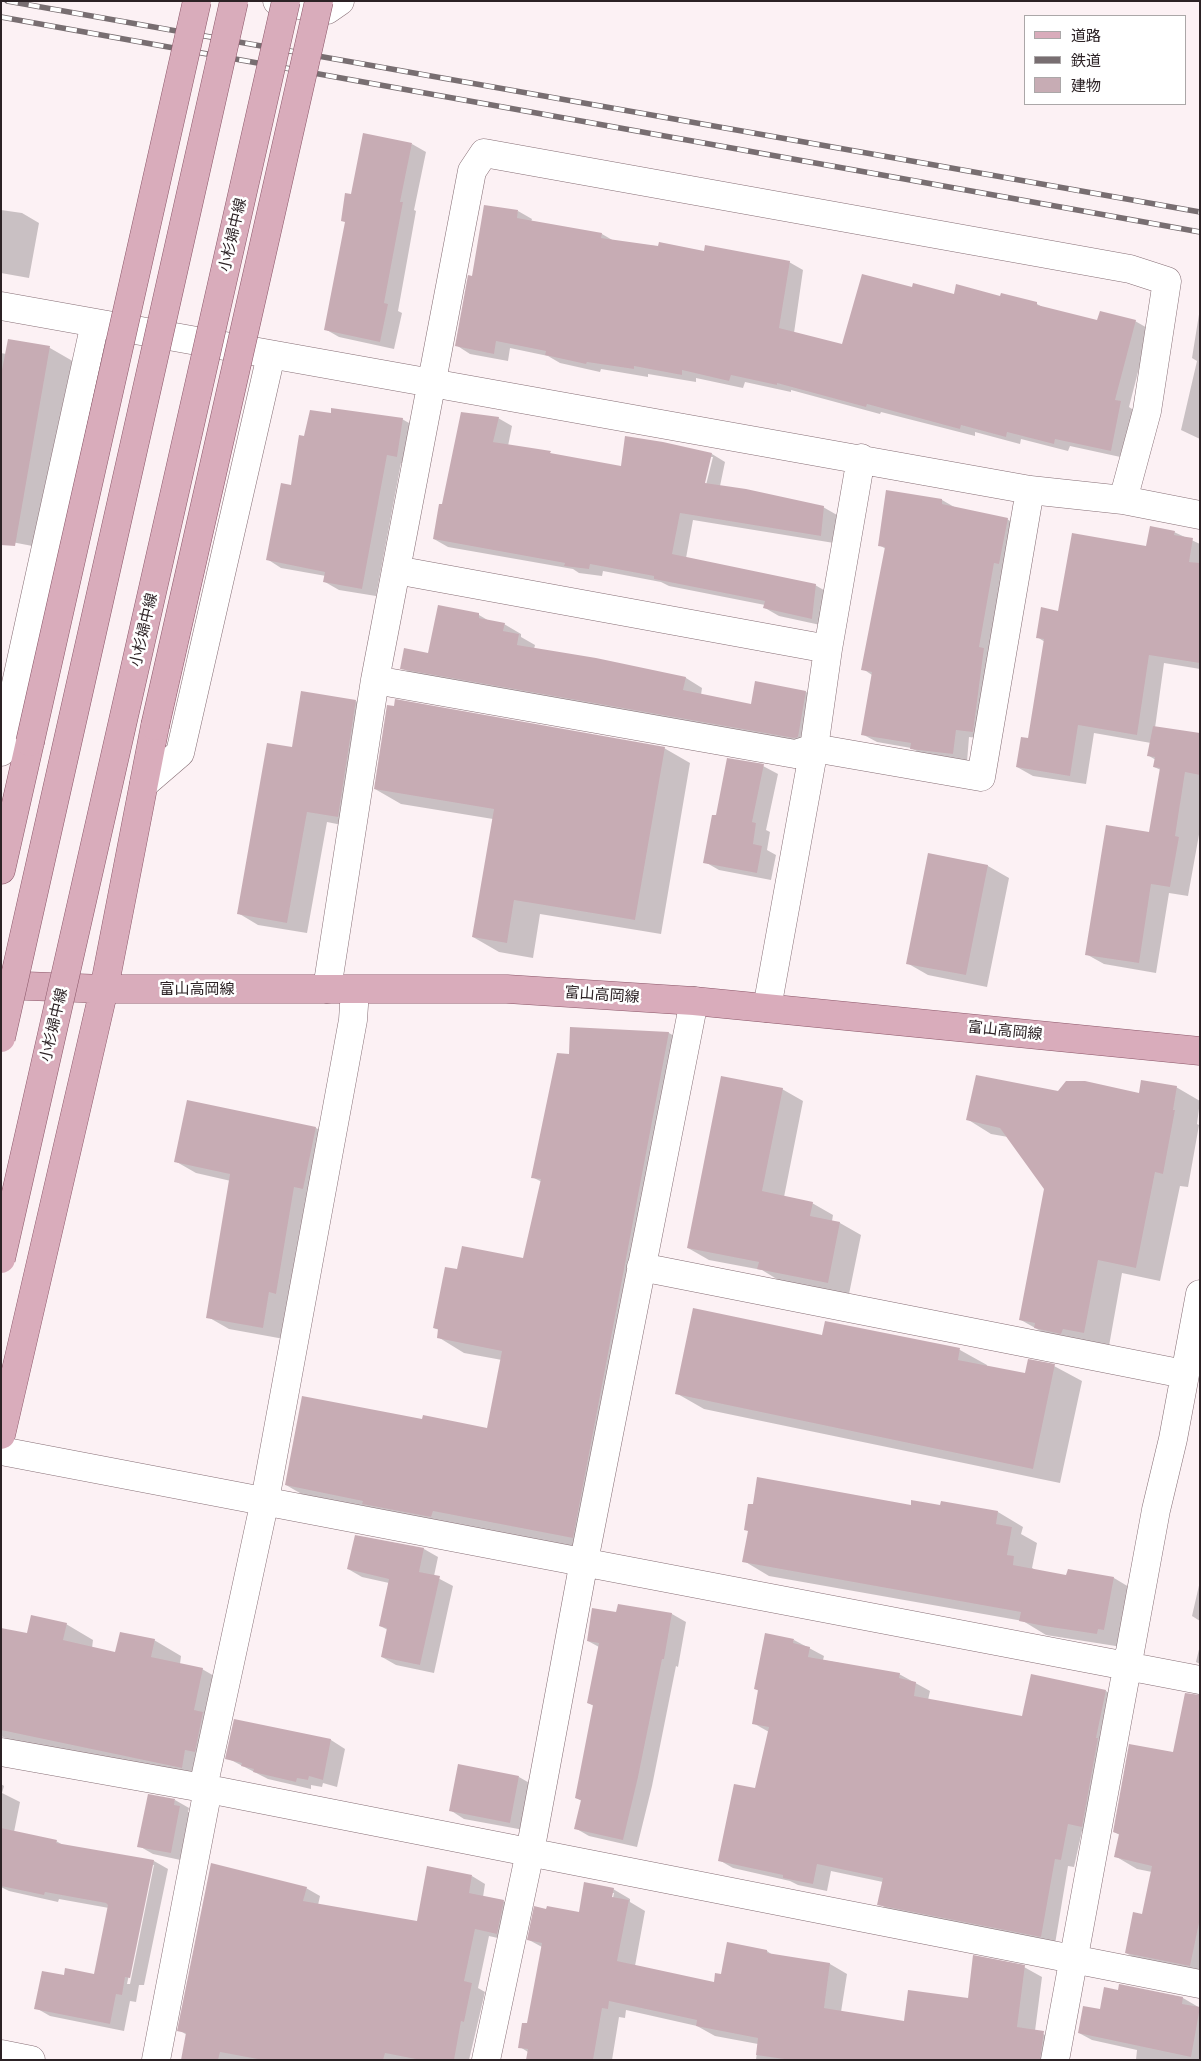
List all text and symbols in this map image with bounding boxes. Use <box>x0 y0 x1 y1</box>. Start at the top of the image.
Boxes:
legend <box>1024 15 1186 105</box>
text: 道路 <box>1071 26 1101 45</box>
text: 鉄道 <box>1071 51 1101 70</box>
text: 建物 <box>1071 76 1101 95</box>
street label: 小杉婦中線 <box>216 196 250 274</box>
street label: 小杉婦中線 <box>127 591 161 669</box>
street label: 富山高岡線 <box>160 980 234 998</box>
street label: 富山高岡線 <box>564 983 640 1007</box>
street label: 小杉婦中線 <box>37 986 71 1064</box>
street label: 富山高岡線 <box>967 1018 1043 1044</box>

